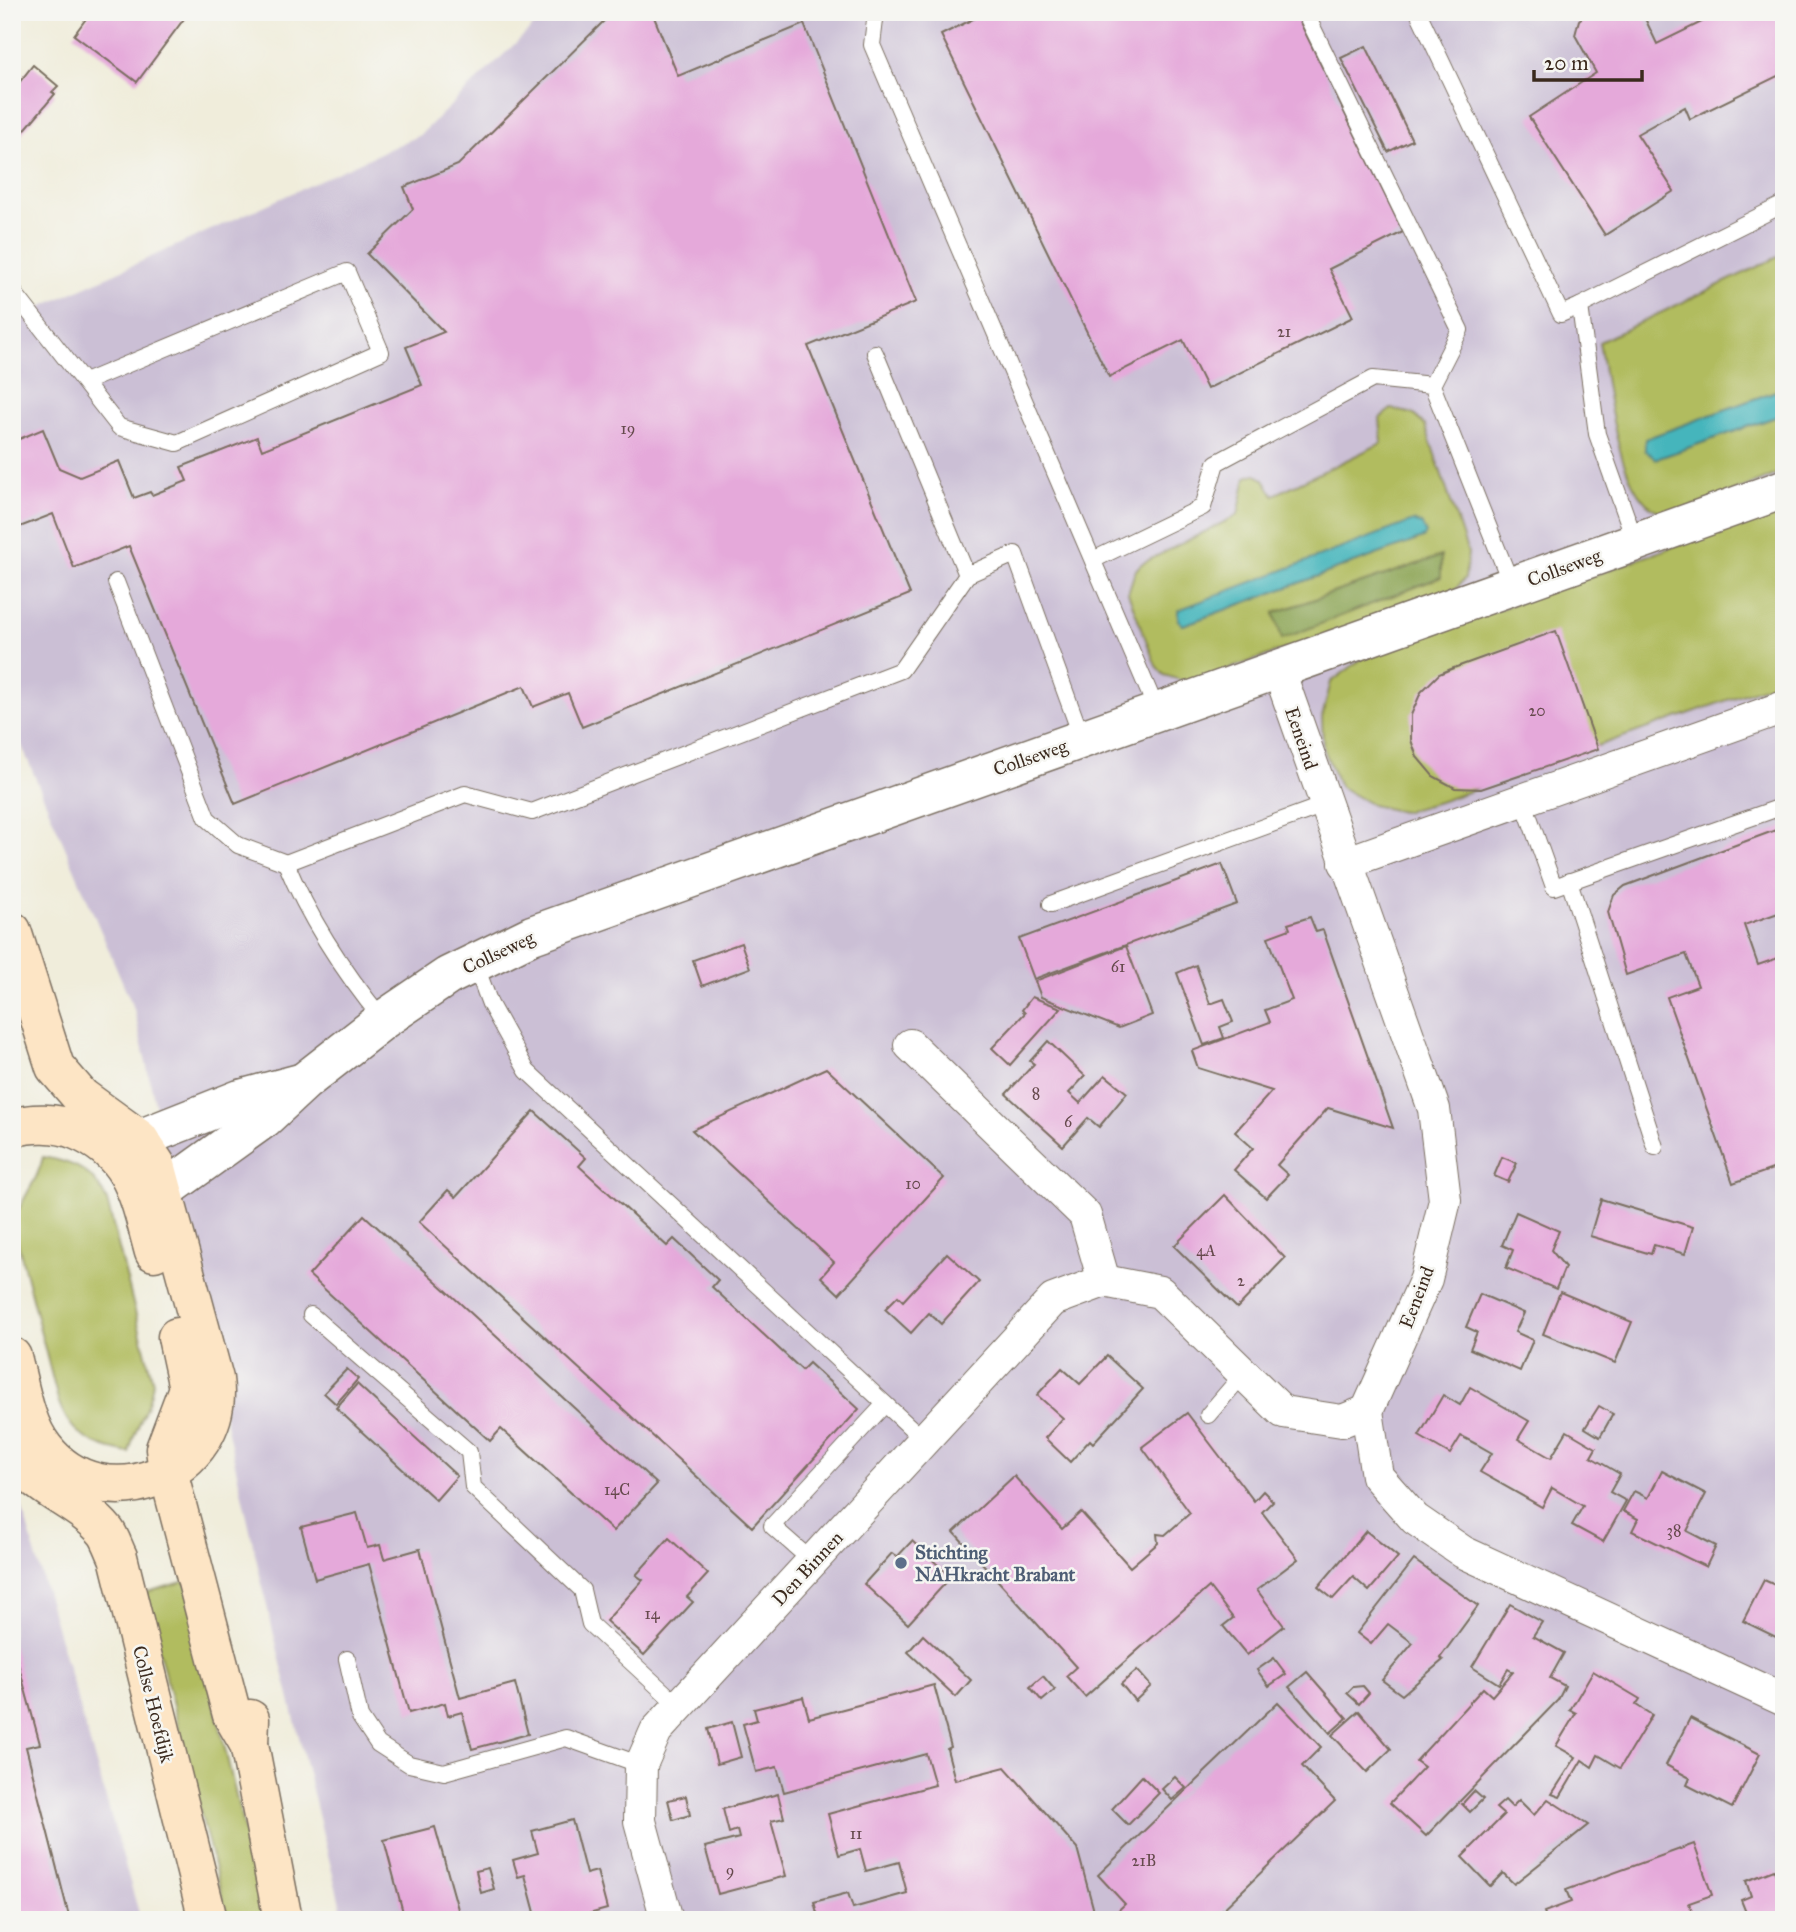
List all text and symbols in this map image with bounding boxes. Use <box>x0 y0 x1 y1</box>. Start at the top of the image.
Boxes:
scale bar <box>1534 38 1642 82</box>
text: 20 m <box>1544 50 1589 76</box>
house number: 21 <box>1277 322 1291 341</box>
house number: 19 <box>621 419 635 438</box>
street label: Collseweg <box>1524 543 1605 592</box>
house number: 20 <box>1528 701 1546 720</box>
street label: Eeneind <box>1280 704 1323 773</box>
street label: Collseweg <box>990 734 1071 782</box>
street label: Collseweg <box>459 926 538 980</box>
house number: 61 <box>1111 957 1125 976</box>
house number: 8 <box>1032 1084 1040 1103</box>
house number: 6 <box>1064 1112 1073 1131</box>
house number: 10 <box>905 1174 921 1193</box>
house number: 4A <box>1196 1241 1216 1260</box>
street label: Eeneind <box>1394 1262 1439 1332</box>
house number: 2 <box>1237 1271 1245 1290</box>
house number: 14C <box>604 1480 630 1499</box>
house number: 38 <box>1667 1521 1681 1540</box>
street label: Den Binnen <box>767 1526 848 1610</box>
place label: Stichting NAHkracht Brabant <box>915 1541 1076 1586</box>
marker: Stichting NAHkracht Brabant <box>893 1555 909 1571</box>
house number: 14 <box>644 1604 661 1623</box>
street label: Collse Hoefdijk <box>128 1643 179 1765</box>
house number: 11 <box>850 1824 862 1843</box>
house number: 21B <box>1132 1851 1156 1870</box>
house number: 9 <box>726 1861 734 1880</box>

